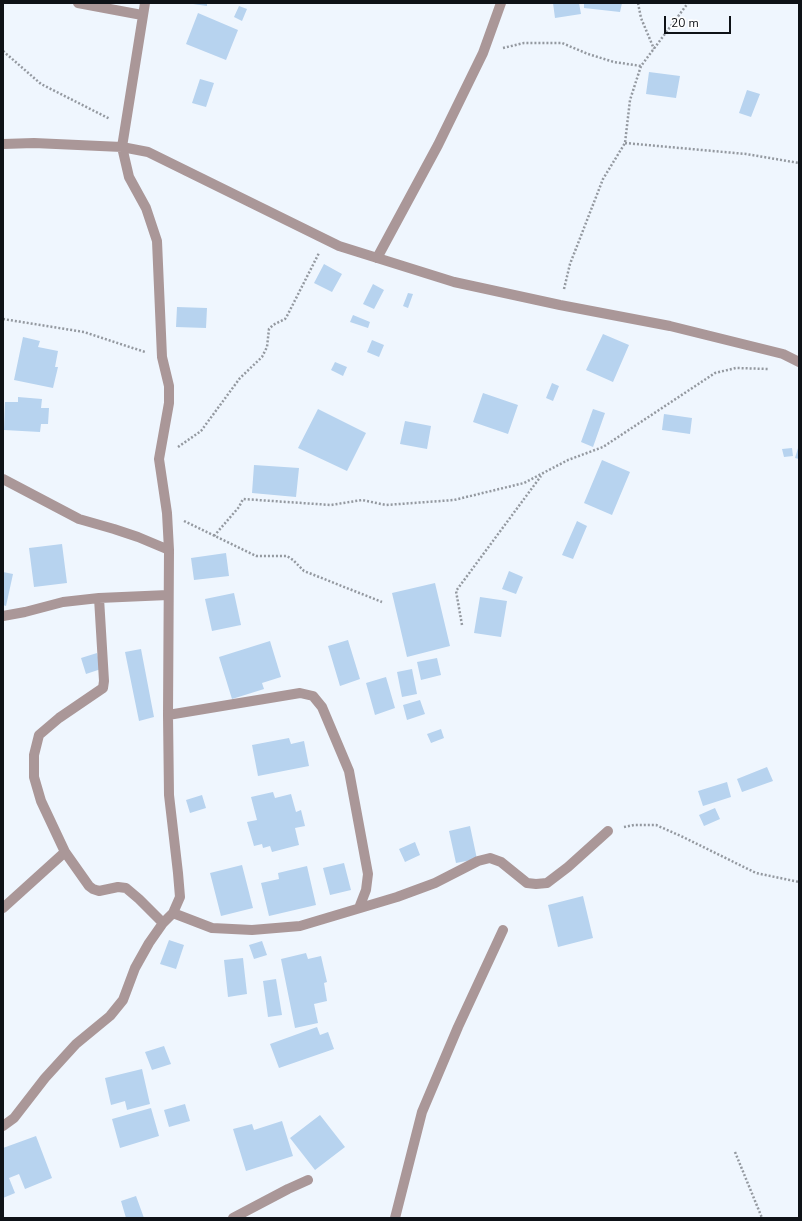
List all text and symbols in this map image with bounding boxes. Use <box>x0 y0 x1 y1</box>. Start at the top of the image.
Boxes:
scale bar <box>666 8 733 34</box>
text: 20 m <box>671 15 699 31</box>

